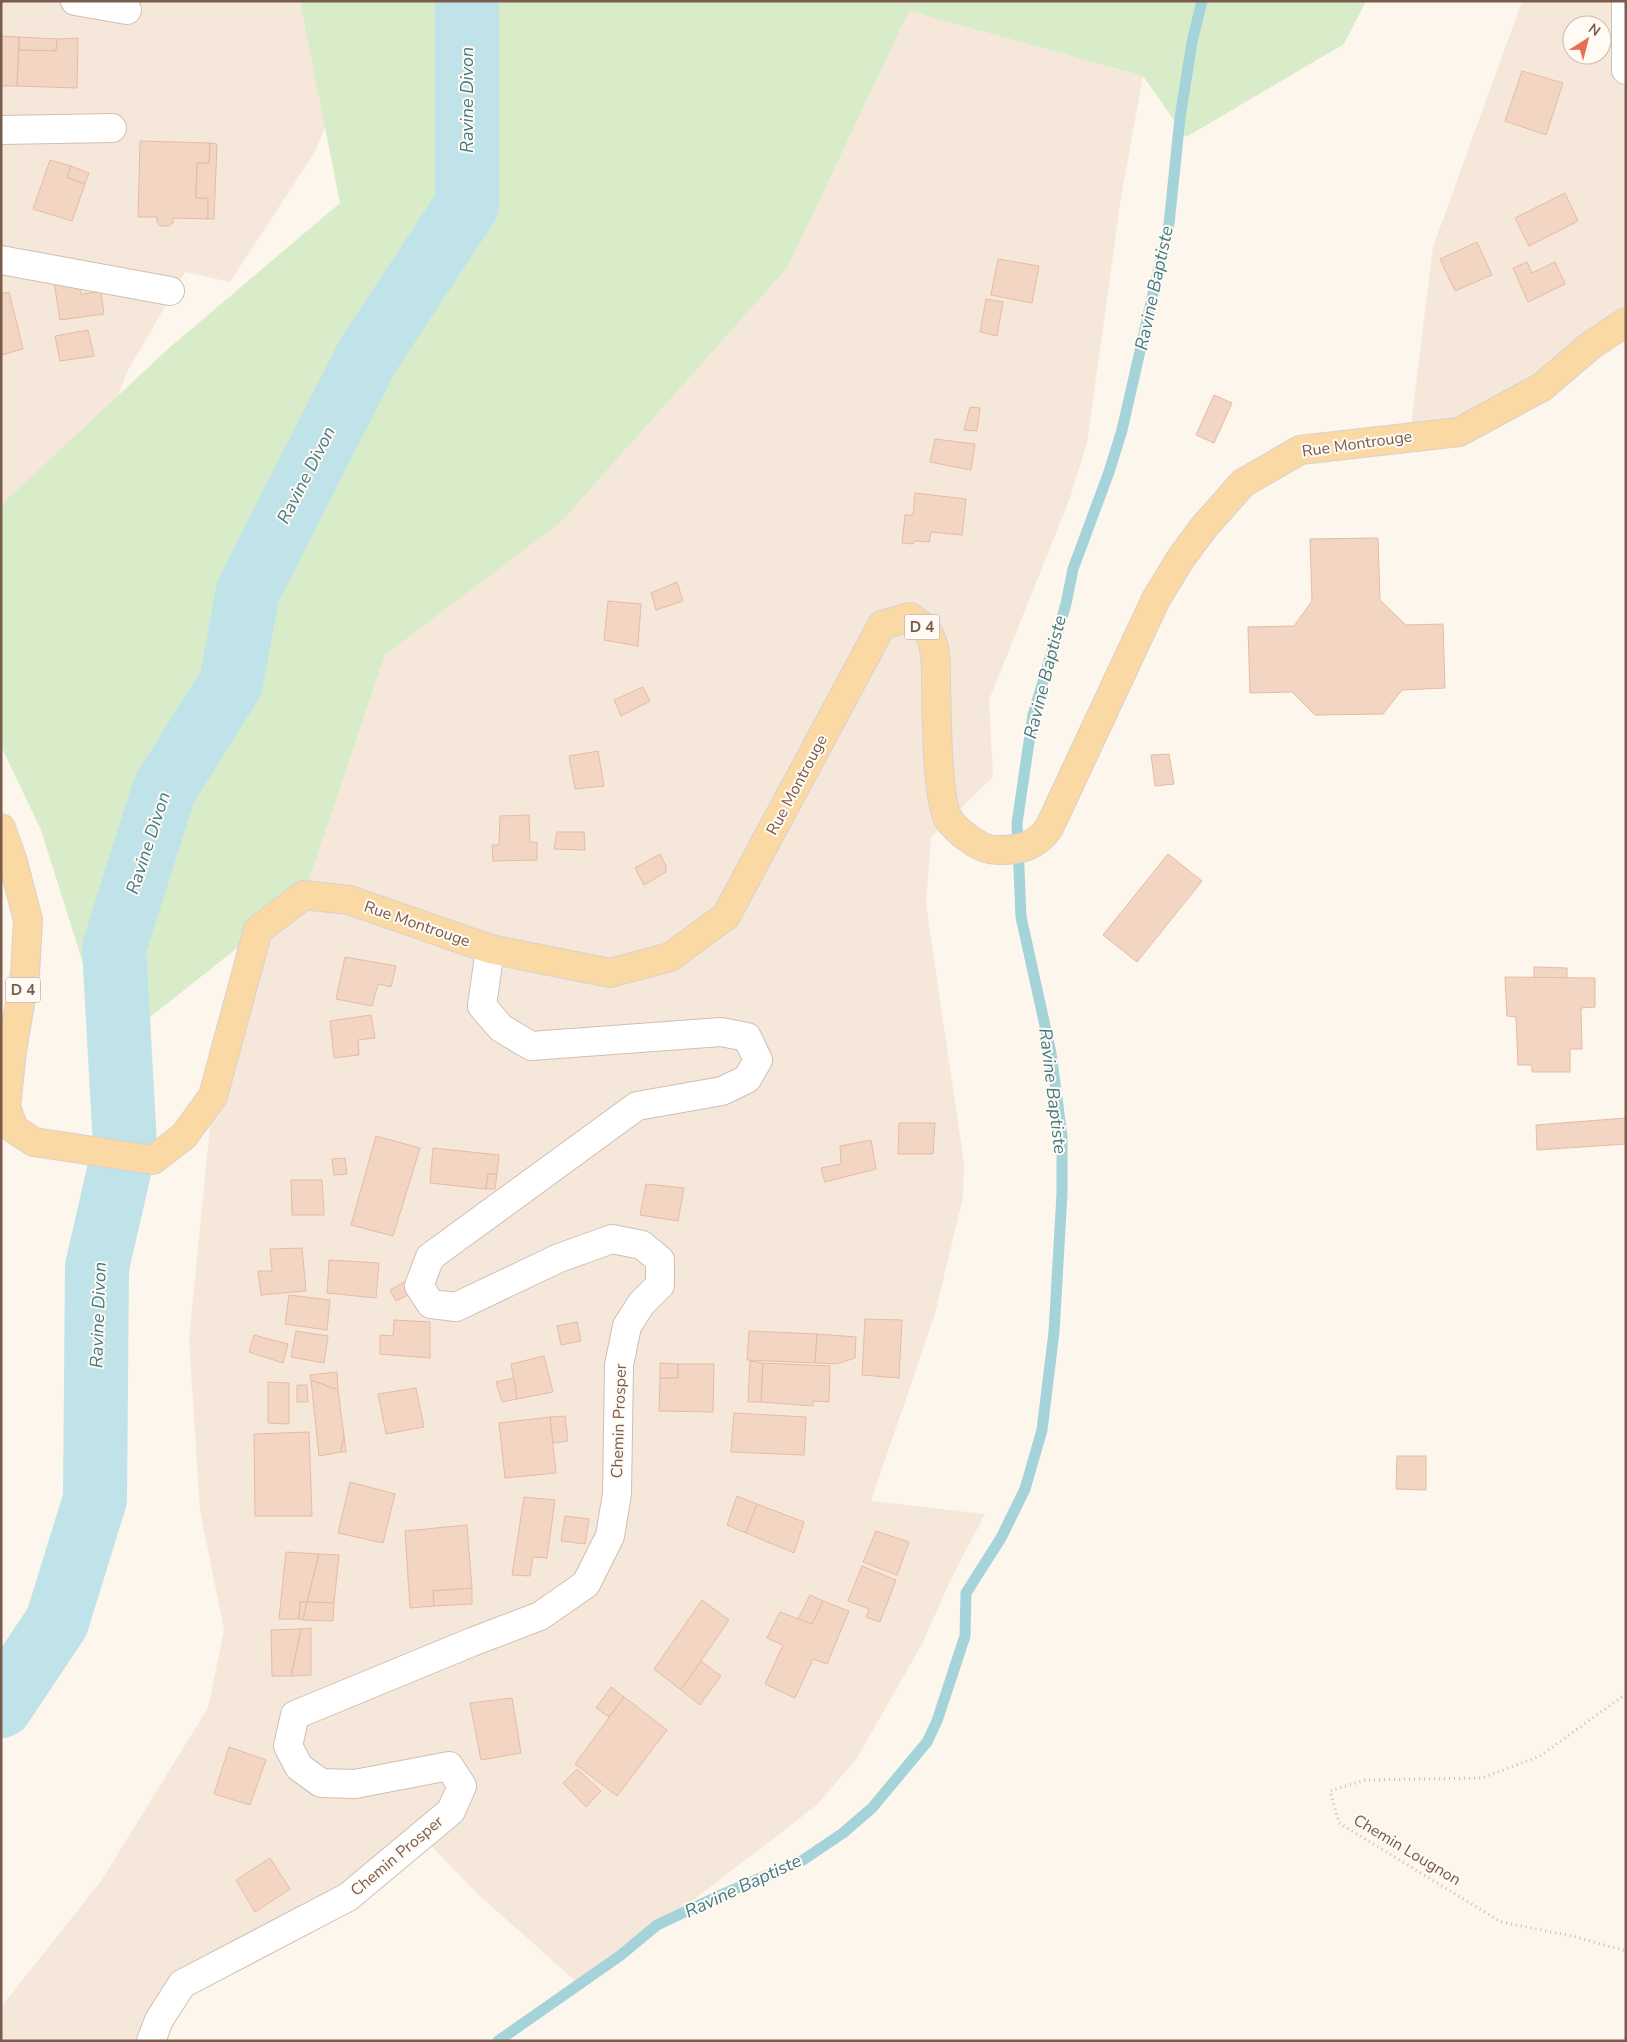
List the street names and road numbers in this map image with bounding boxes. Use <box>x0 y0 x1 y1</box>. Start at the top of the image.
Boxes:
street label: Rue Montrouge <box>1301 425 1413 463</box>
road number: D 4 <box>904 614 940 640</box>
street label: Rue Montrouge <box>761 731 833 839</box>
street label: Rue Montrouge <box>361 896 473 952</box>
road number: D 4 <box>5 978 40 1002</box>
street label: Chemin Prosper <box>606 1363 632 1479</box>
street label: Chemin Lougnon <box>1349 1809 1465 1891</box>
street label: Chemin Prosper <box>346 1811 448 1901</box>

